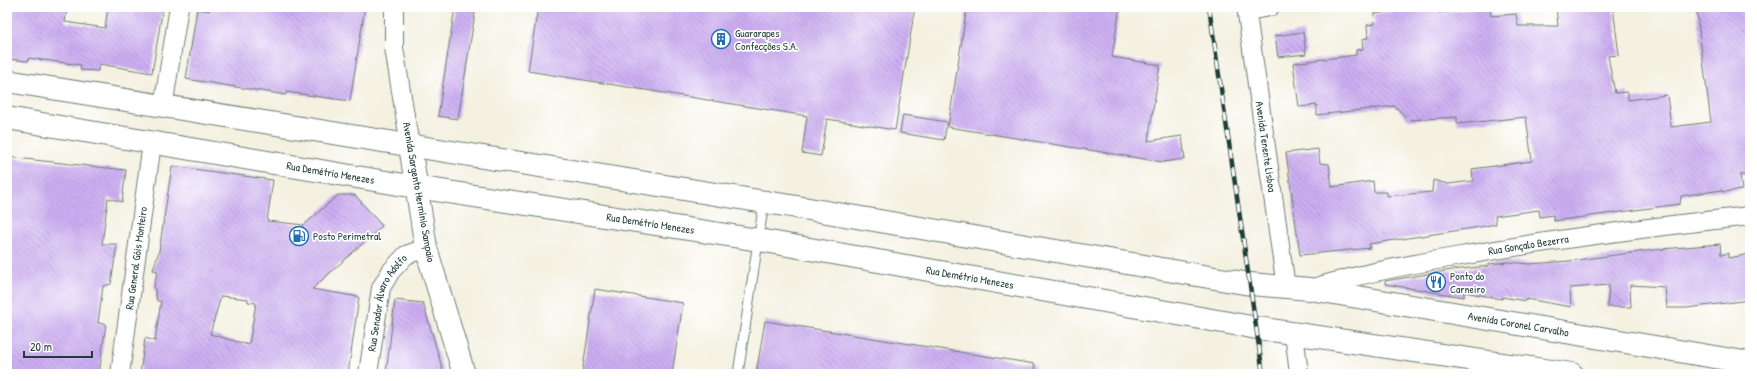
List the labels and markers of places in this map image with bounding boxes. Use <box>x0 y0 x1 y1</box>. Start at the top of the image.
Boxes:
place label: Guararapes Confecções S.A. <box>735 26 798 53</box>
building icon: Guararapes Confecções S.A. <box>710 28 732 50</box>
fuel station icon: Posto Perimetral <box>288 225 310 247</box>
place label: Posto Perimetral <box>313 229 381 243</box>
place label: Ponto do Carneiro <box>1450 269 1486 296</box>
restaurant icon: Ponto do Carneiro <box>1425 271 1447 293</box>

